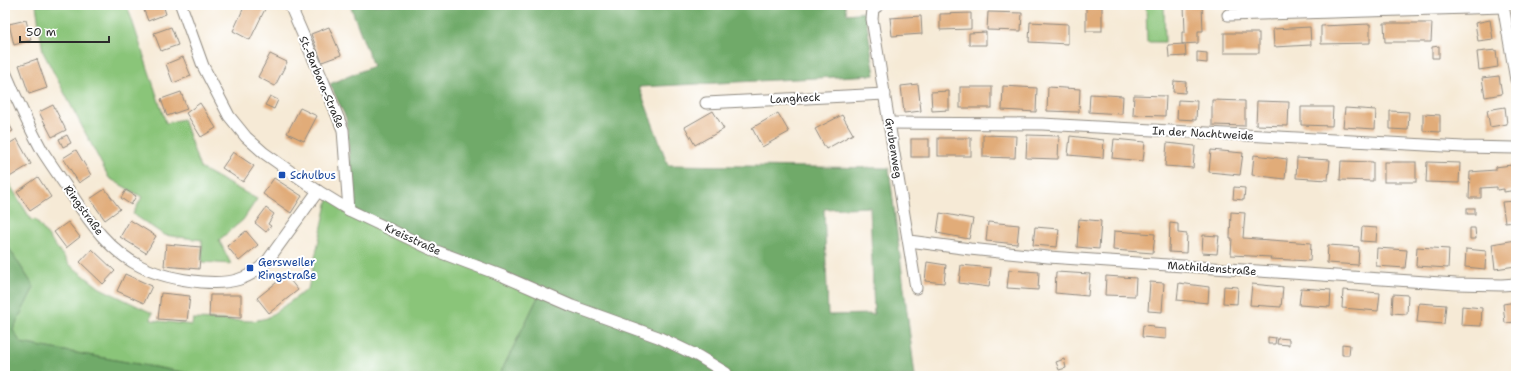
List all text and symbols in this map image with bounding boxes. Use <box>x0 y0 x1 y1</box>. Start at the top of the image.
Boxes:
scale bar <box>20 18 109 44</box>
text: 50 m <box>26 24 56 40</box>
street label: St.-Barbara-Straße <box>295 34 348 131</box>
street label: Langheck <box>769 90 821 107</box>
street label: Grubenweg <box>881 117 906 180</box>
street label: In der Nachtweide <box>1152 123 1254 144</box>
place label: Schulbus <box>290 168 336 183</box>
marker: Schulbus <box>277 170 287 180</box>
street label: Ringstraße <box>60 182 107 238</box>
street label: Kreisstraße <box>382 220 443 259</box>
place label: Gersweiler Ringstraße <box>258 255 316 283</box>
street label: Mathildenstraße <box>1167 258 1257 279</box>
marker: Gersweiler Ringstraße <box>245 263 255 273</box>

